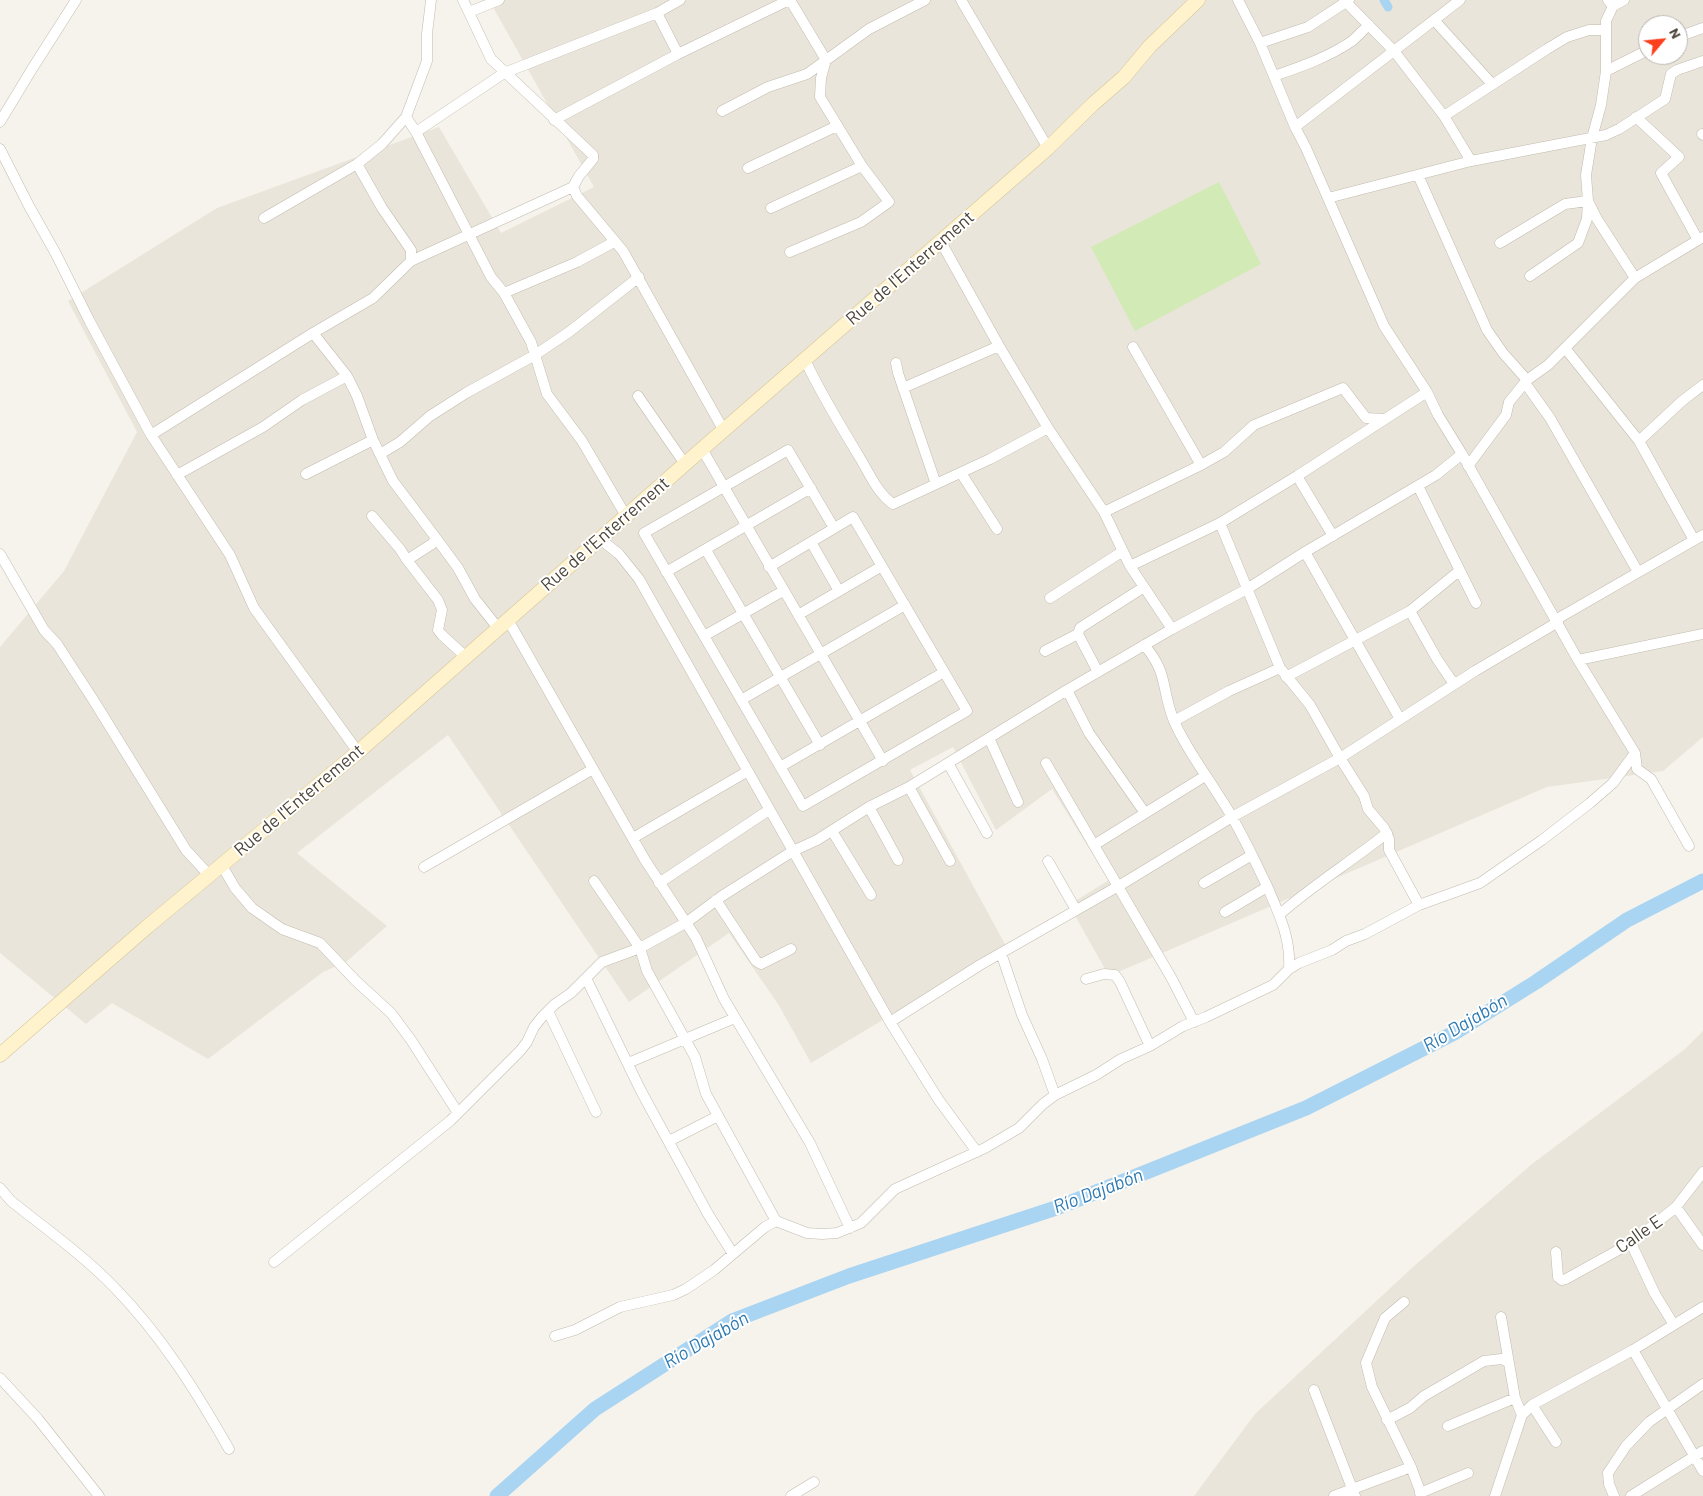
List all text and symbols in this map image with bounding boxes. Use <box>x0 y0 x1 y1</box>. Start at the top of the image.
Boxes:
north arrow <box>1638 15 1688 65</box>
text: N <box>1666 25 1685 41</box>
street label: Rue de l'Enterrement <box>841 206 979 330</box>
street label: Rue de l'Enterrement <box>536 472 674 596</box>
street label: Rue de l'Enterrement <box>230 739 368 861</box>
water label: Río Dajabón <box>1419 989 1511 1057</box>
water label: Río Dajabón <box>1050 1163 1146 1219</box>
street label: Calle E <box>1611 1210 1667 1258</box>
water label: Río Dajabón <box>659 1307 753 1373</box>

